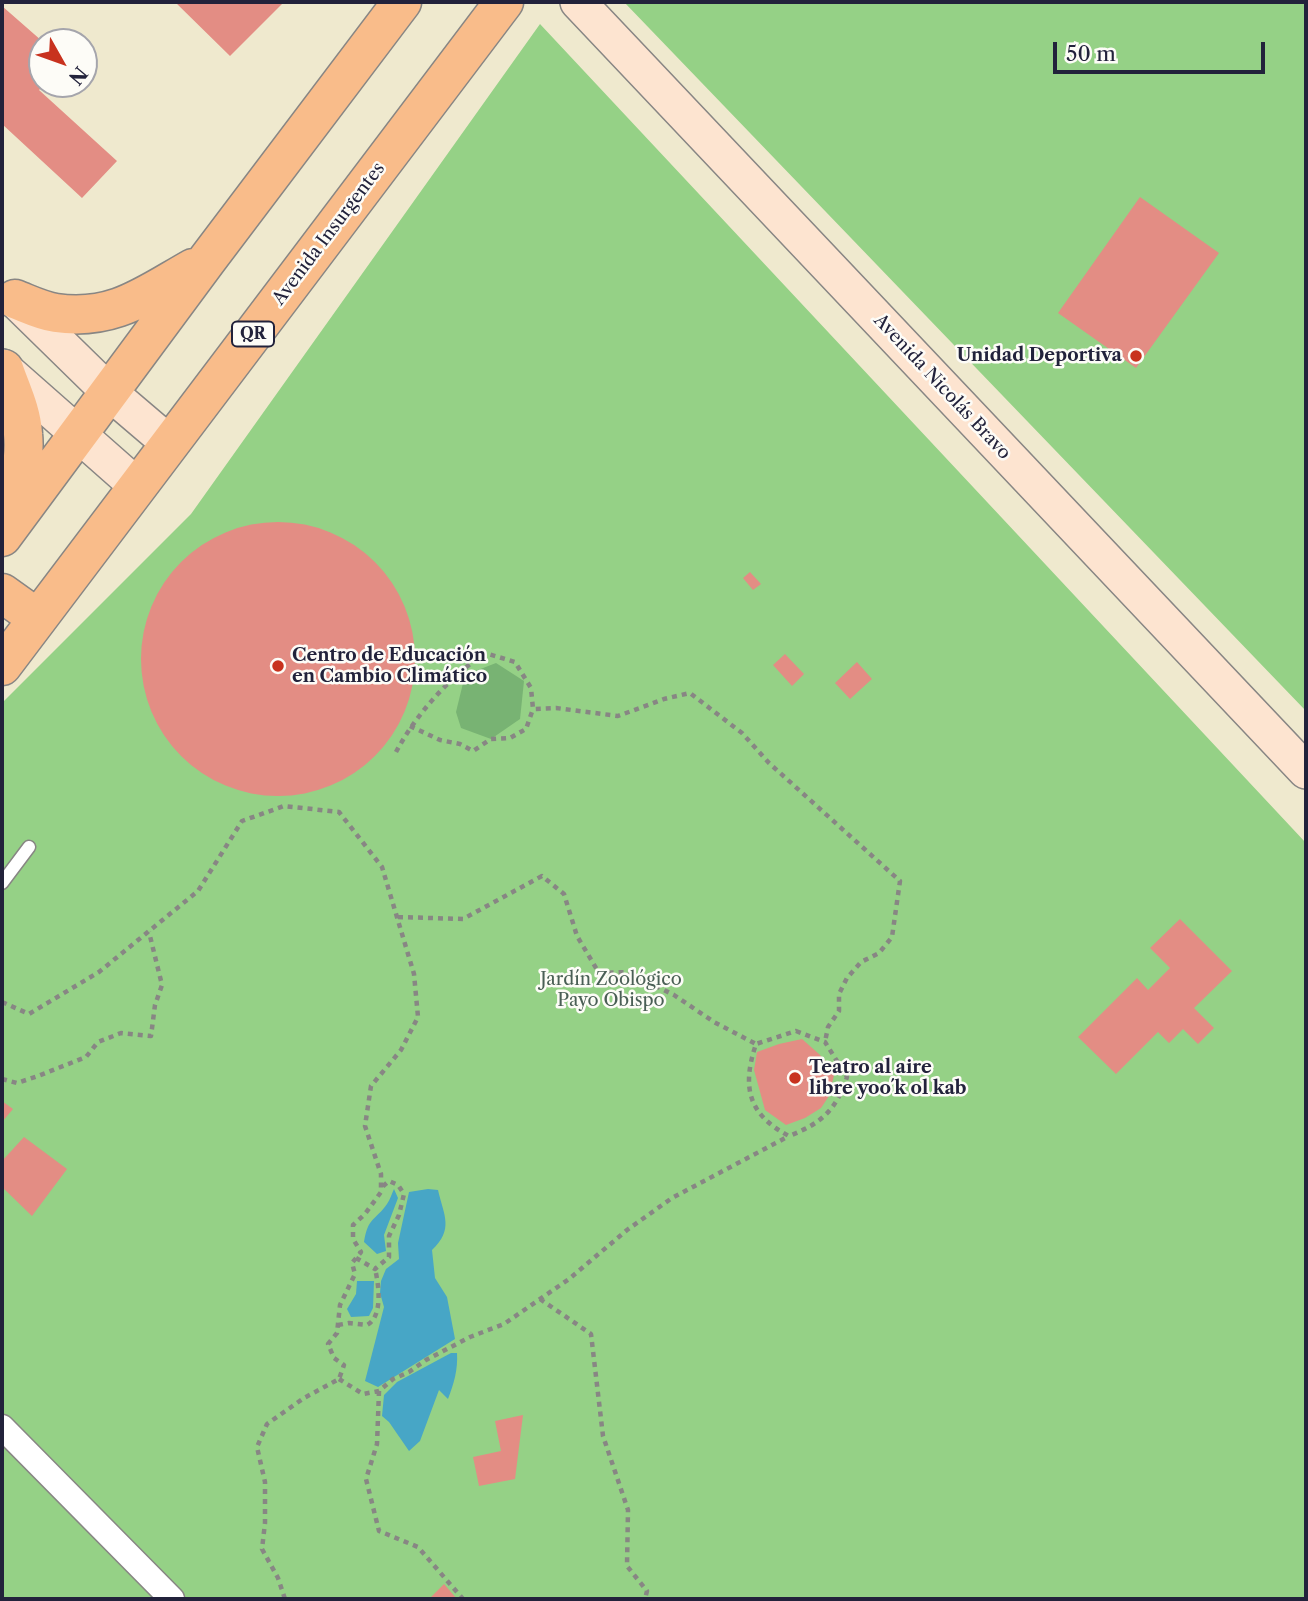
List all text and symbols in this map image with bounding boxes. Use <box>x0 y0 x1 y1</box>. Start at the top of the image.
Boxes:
north arrow <box>28 28 98 98</box>
scale bar <box>1056 28 1268 72</box>
text: 50 m <box>1066 41 1116 66</box>
text: N <box>64 62 92 89</box>
street label: Avenida Insurgentes <box>268 158 390 310</box>
street label: Avenida Nicolás Bravo <box>869 310 1015 464</box>
road number: QR <box>232 322 274 346</box>
place label: Unidad Deportiva <box>957 345 1122 367</box>
marker: Unidad Deportiva <box>1128 348 1144 364</box>
place label: Centro de Educación en Cambio Climático <box>292 645 487 688</box>
marker: Centro de Educación en Cambio Climático <box>270 658 286 674</box>
park label: Jardín Zoológico Payo Obispo <box>540 969 682 1012</box>
place label: Teatro al aire libre yoo´k ol kab <box>809 1057 967 1100</box>
marker: Teatro al aire libre yoo´k ol kab <box>787 1070 803 1086</box>

